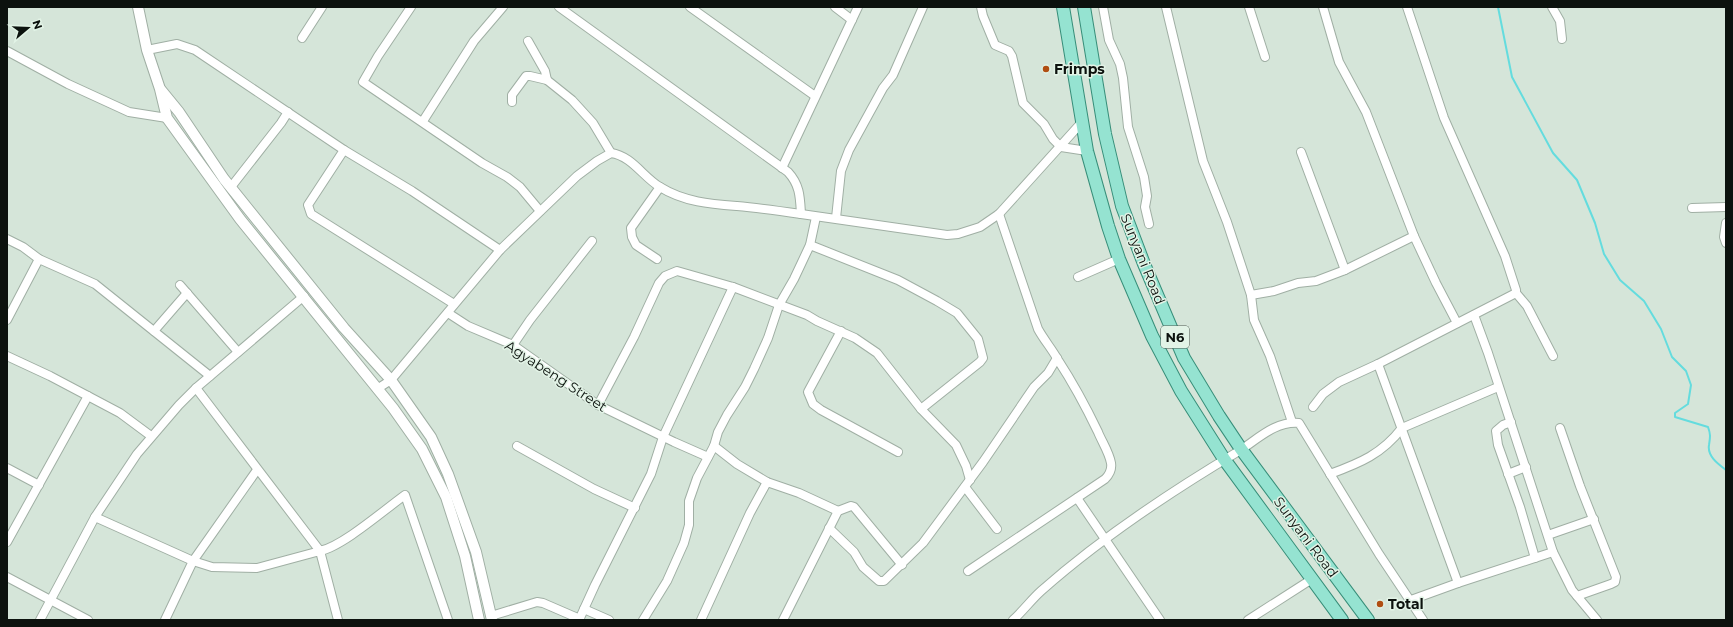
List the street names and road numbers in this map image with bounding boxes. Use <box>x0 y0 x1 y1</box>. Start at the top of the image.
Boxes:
street label: Sunyani Road <box>1117 211 1169 307</box>
road number: N6 <box>1161 326 1189 348</box>
street label: Agyabeng Street <box>502 336 611 416</box>
street label: Sunyani Road <box>1270 493 1342 581</box>

